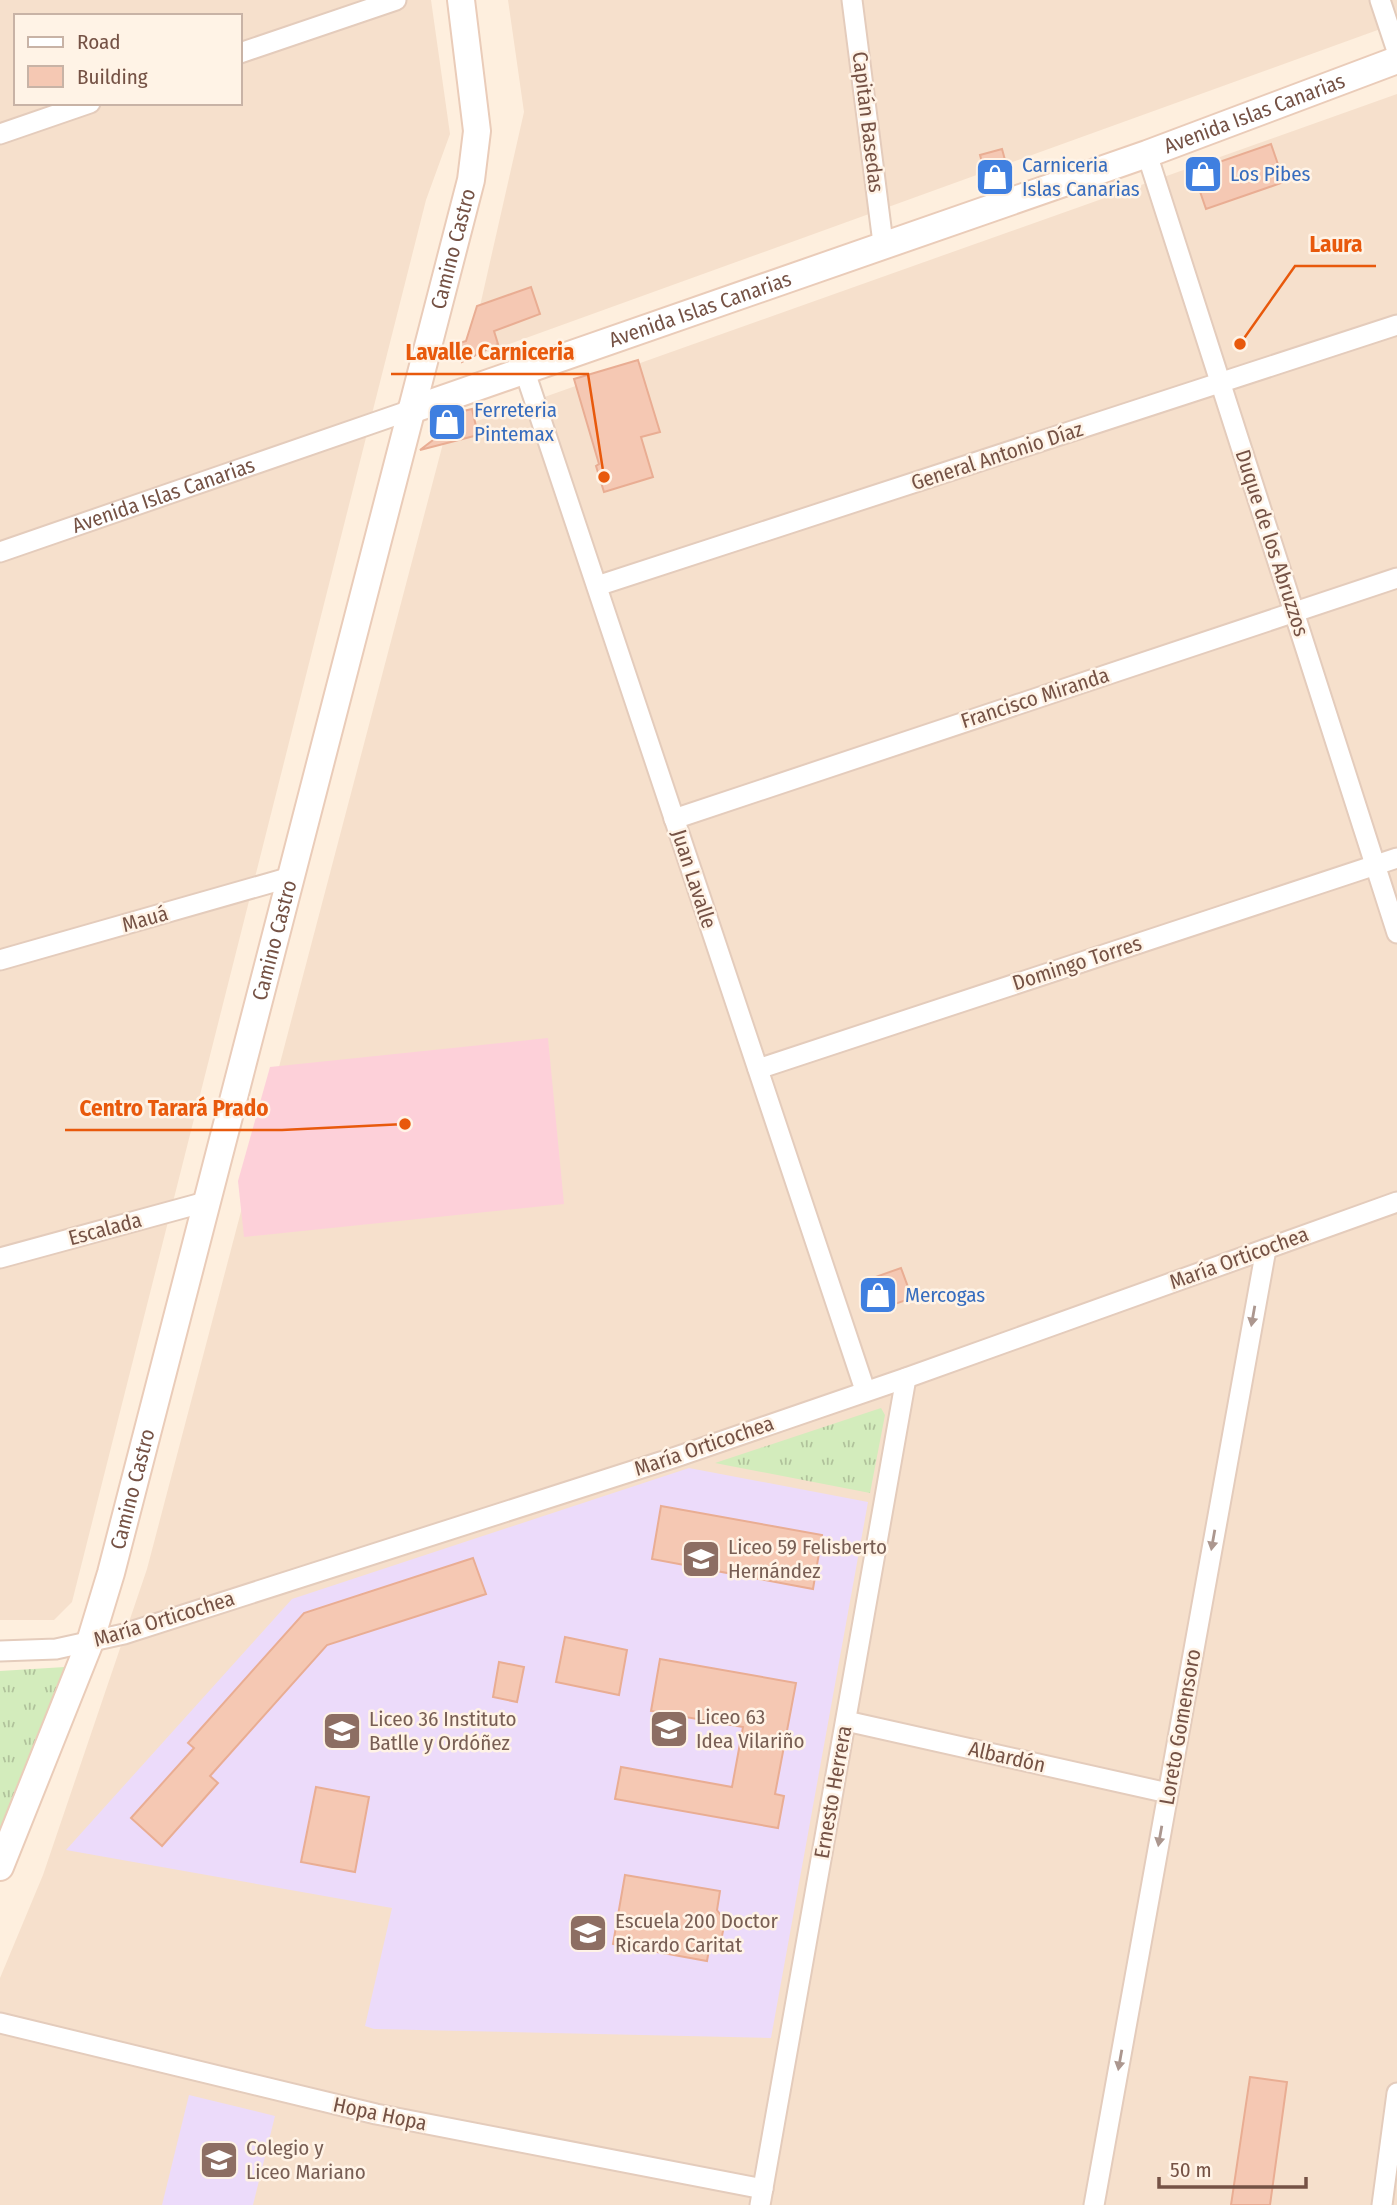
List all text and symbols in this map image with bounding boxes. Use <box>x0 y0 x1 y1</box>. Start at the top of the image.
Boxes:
legend <box>14 14 242 105</box>
text: Road <box>77 29 121 55</box>
street label: Capitán Basedas <box>846 50 890 194</box>
text: Building <box>77 64 148 90</box>
street label: Avenida Islas Canarias <box>1160 68 1349 159</box>
place label: Carniceria Islas Canarias <box>1022 152 1140 202</box>
shop icon: Los Pibes <box>1182 153 1224 195</box>
shop icon: Carniceria Islas Canarias <box>974 156 1016 198</box>
place label: Los Pibes <box>1230 161 1311 187</box>
street label: Camino Castro <box>425 186 481 312</box>
callout: Laura <box>1295 222 1376 266</box>
text: Laura <box>1309 230 1363 258</box>
street label: Avenida Islas Canarias <box>605 266 795 353</box>
callout: Lavalle Carniceria <box>391 330 588 374</box>
text: Lavalle Carniceria <box>406 338 574 366</box>
place label: Ferreteria Pintemax <box>474 397 557 447</box>
shop icon: Ferreteria Pintemax <box>426 401 468 443</box>
street label: General Antonio Díaz <box>908 416 1086 496</box>
street label: Duque de los Abruzzos <box>1230 446 1314 640</box>
street label: Avenida Islas Canarias <box>69 452 258 539</box>
street label: Francisco Miranda <box>958 662 1112 734</box>
street label: Juan Lavalle <box>666 826 722 932</box>
street label: Camino Castro <box>246 877 303 1003</box>
street label: Mauá <box>119 900 171 938</box>
street label: Domingo Torres <box>1009 930 1145 996</box>
callout: Centro Tarará Prado <box>65 1086 282 1130</box>
text: Centro Tarará Prado <box>80 1094 269 1122</box>
street label: Escalada <box>65 1207 145 1251</box>
street label: María Orticochea <box>1166 1221 1312 1295</box>
shop icon: Mercogas <box>857 1274 899 1316</box>
place label: Mercogas <box>905 1282 985 1308</box>
one-way arrow <box>1248 1305 1259 1327</box>
street label: María Orticochea <box>631 1410 777 1482</box>
street label: Camino Castro <box>105 1426 161 1552</box>
one-way arrow <box>1207 1529 1218 1551</box>
place label: Liceo 59 Felisberto Hernández <box>728 1534 887 1584</box>
school or university icon: Liceo 59 Felisberto Hernández <box>680 1538 722 1580</box>
street label: María Orticochea <box>90 1585 238 1653</box>
street label: Loreto Gomensoro <box>1153 1647 1207 1807</box>
place label: Liceo 63 Idea Vilariño <box>696 1704 805 1754</box>
place label: Liceo 36 Instituto Batlle y Ordóñez <box>369 1706 517 1756</box>
school or university icon: Liceo 63 Idea Vilariño <box>648 1708 690 1750</box>
school or university icon: Liceo 36 Instituto Batlle y Ordóñez <box>321 1710 363 1752</box>
street label: Ernesto Herrera <box>809 1724 857 1860</box>
street label: Albardón <box>966 1736 1048 1778</box>
one-way arrow <box>1154 1825 1165 1847</box>
place label: Escuela 200 Doctor Ricardo Caritat <box>615 1908 778 1958</box>
school or university icon: Escuela 200 Doctor Ricardo Caritat <box>567 1912 609 1954</box>
one-way arrow <box>1114 2049 1125 2071</box>
street label: Hopa Hopa <box>331 2091 429 2137</box>
place label: Colegio y Liceo Mariano <box>246 2135 366 2185</box>
school or university icon: Colegio y Liceo Mariano <box>198 2139 240 2181</box>
scale bar <box>1159 2146 1306 2190</box>
text: 50 m <box>1170 2157 1212 2183</box>

